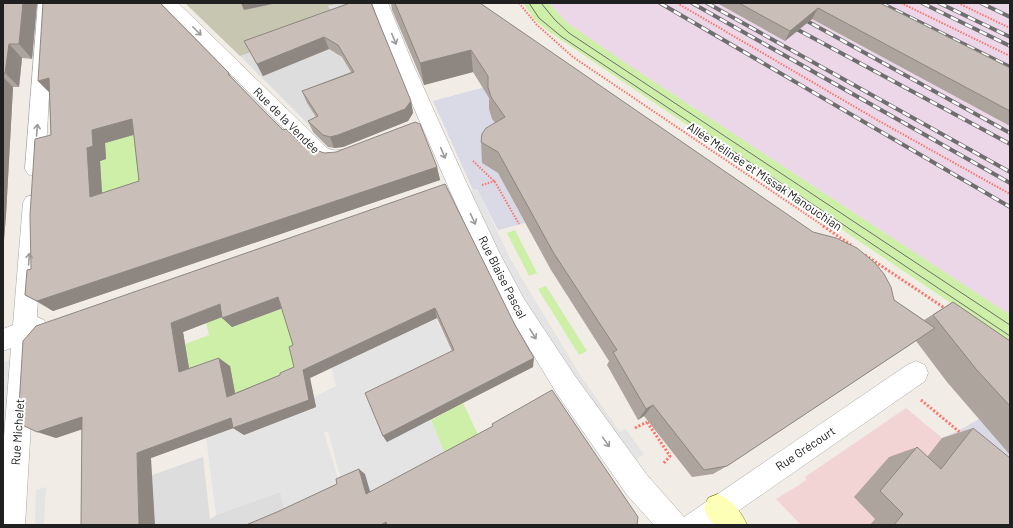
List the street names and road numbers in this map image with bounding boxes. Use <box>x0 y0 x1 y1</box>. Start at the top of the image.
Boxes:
street label: Rue de la Vendée <box>251 84 323 156</box>
street label: Allée Mélinée et Missak Manouchian <box>685 119 845 233</box>
street label: Rue Blaise Pascal <box>476 233 530 321</box>
street label: Rue Michelet <box>8 398 26 466</box>
street label: Rue Grécourt <box>773 423 837 473</box>

